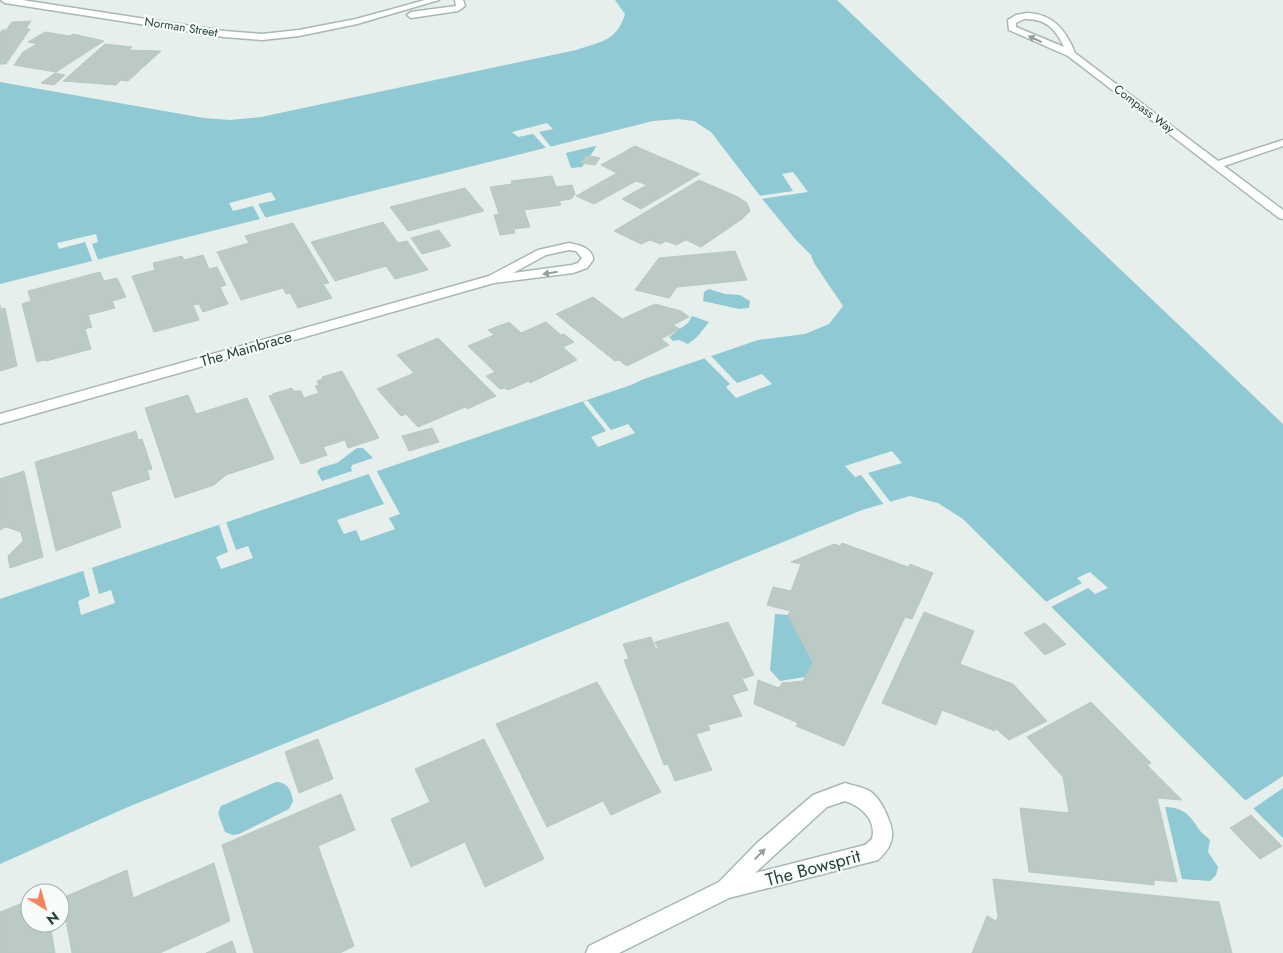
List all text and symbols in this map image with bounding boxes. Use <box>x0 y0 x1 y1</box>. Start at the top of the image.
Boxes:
street label: Norman Street <box>143 12 219 42</box>
one-way arrow <box>1028 34 1042 42</box>
street label: Compass Way <box>1110 80 1179 138</box>
one-way arrow <box>542 269 558 277</box>
street label: The Mainbrace <box>198 325 294 373</box>
street label: The Bowsprit <box>763 843 864 893</box>
one-way arrow <box>754 849 766 861</box>
north arrow <box>20 883 70 933</box>
text: N <box>42 907 63 930</box>

